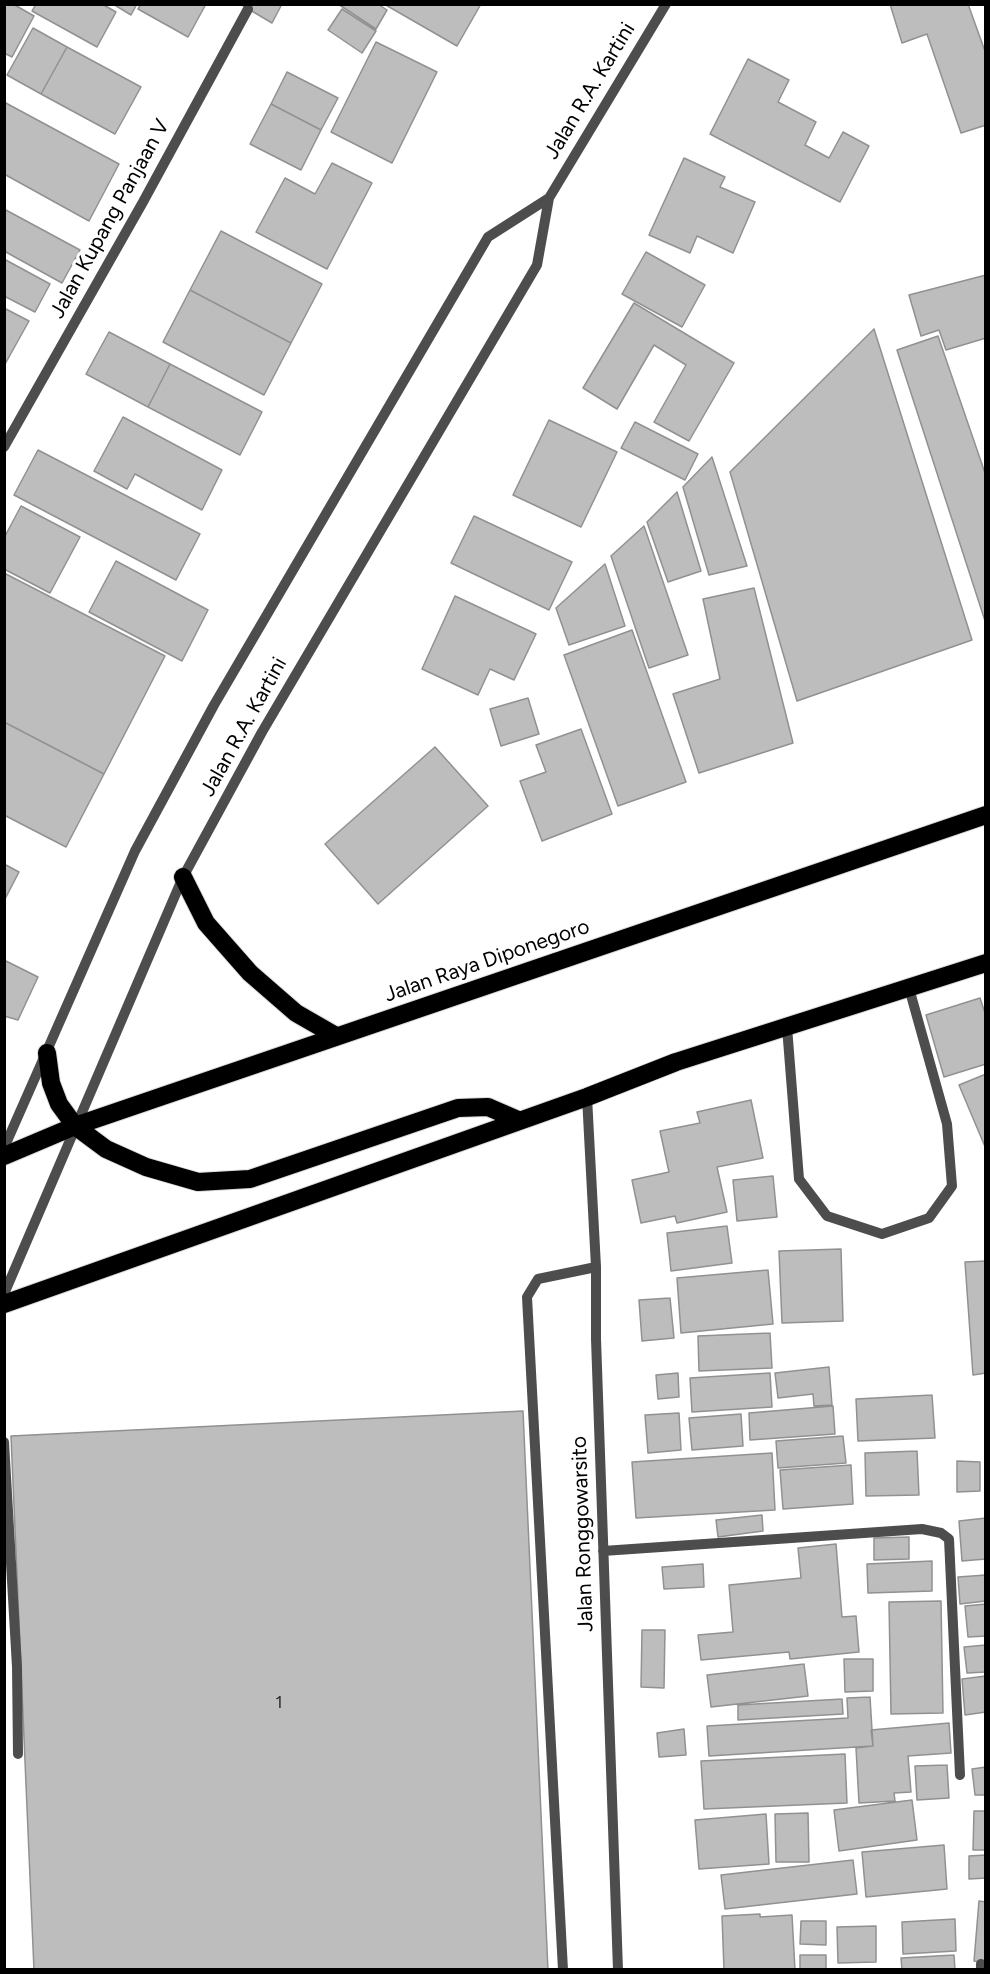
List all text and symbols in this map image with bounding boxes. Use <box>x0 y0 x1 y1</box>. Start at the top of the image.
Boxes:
street label: Jalan R.A. Kartini <box>539 18 641 164</box>
street label: Jalan Kupang Panjaan V <box>45 115 175 323</box>
street label: Jalan R.A. Kartini <box>195 653 293 801</box>
street label: Jalan Raya Diponegoro <box>381 914 593 1008</box>
street label: Jalan Ronggowarsito <box>567 1436 599 1632</box>
house number: 1 <box>275 1692 283 1714</box>

